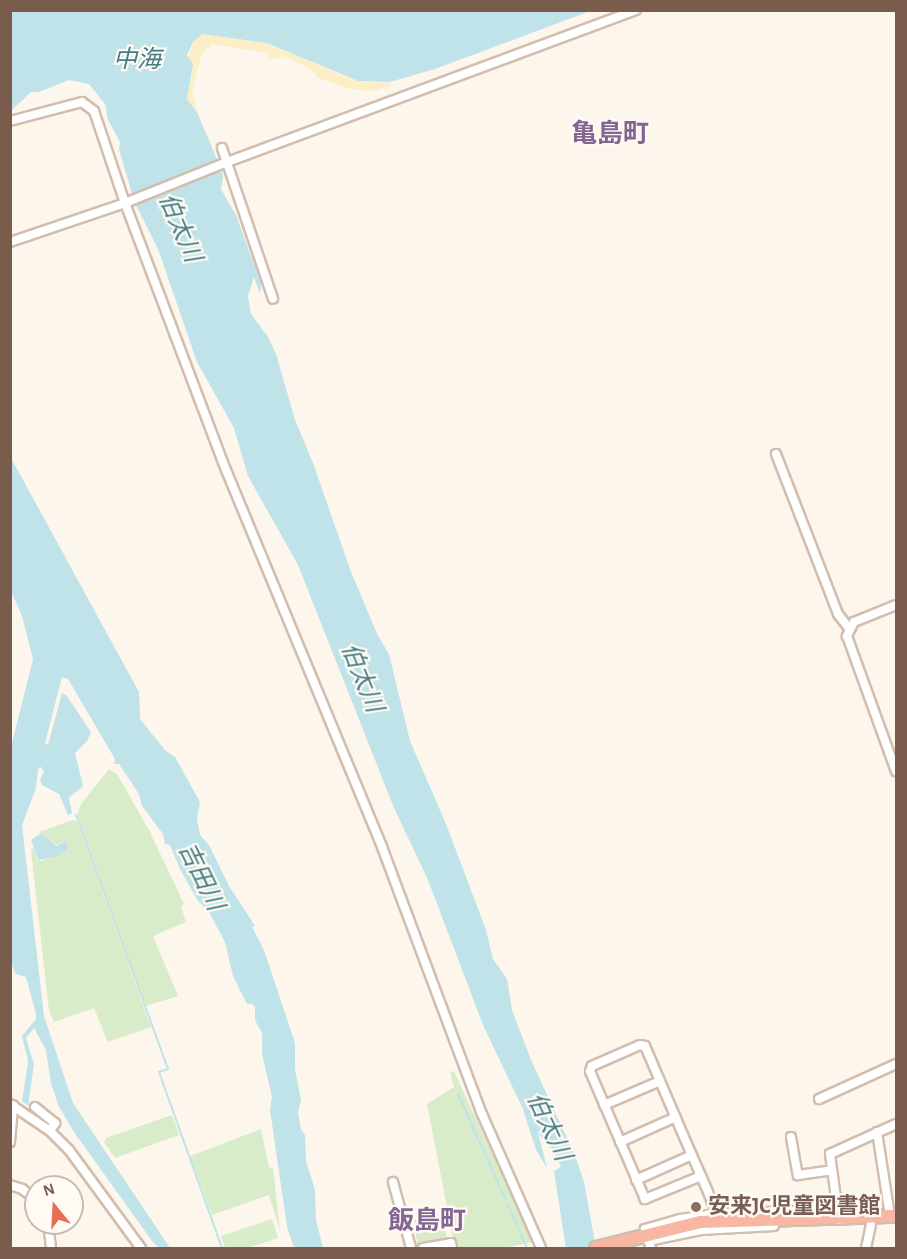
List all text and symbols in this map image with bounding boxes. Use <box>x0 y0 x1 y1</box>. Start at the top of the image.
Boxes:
water label: 中海 <box>113 47 161 75</box>
district label: 亀島町 <box>571 119 649 151</box>
water label: 伯太川 <box>152 189 206 267</box>
water label: 伯太川 <box>334 639 388 717</box>
water label: 吉田川 <box>171 838 229 916</box>
water label: 伯太川 <box>520 1088 576 1166</box>
north arrow <box>24 1175 84 1235</box>
text: N <box>41 1180 57 1199</box>
place label: 安来JC児童図書館 <box>708 1194 881 1220</box>
marker: 安来JC児童図書館 <box>689 1200 703 1214</box>
district label: 飯島町 <box>388 1206 466 1238</box>

